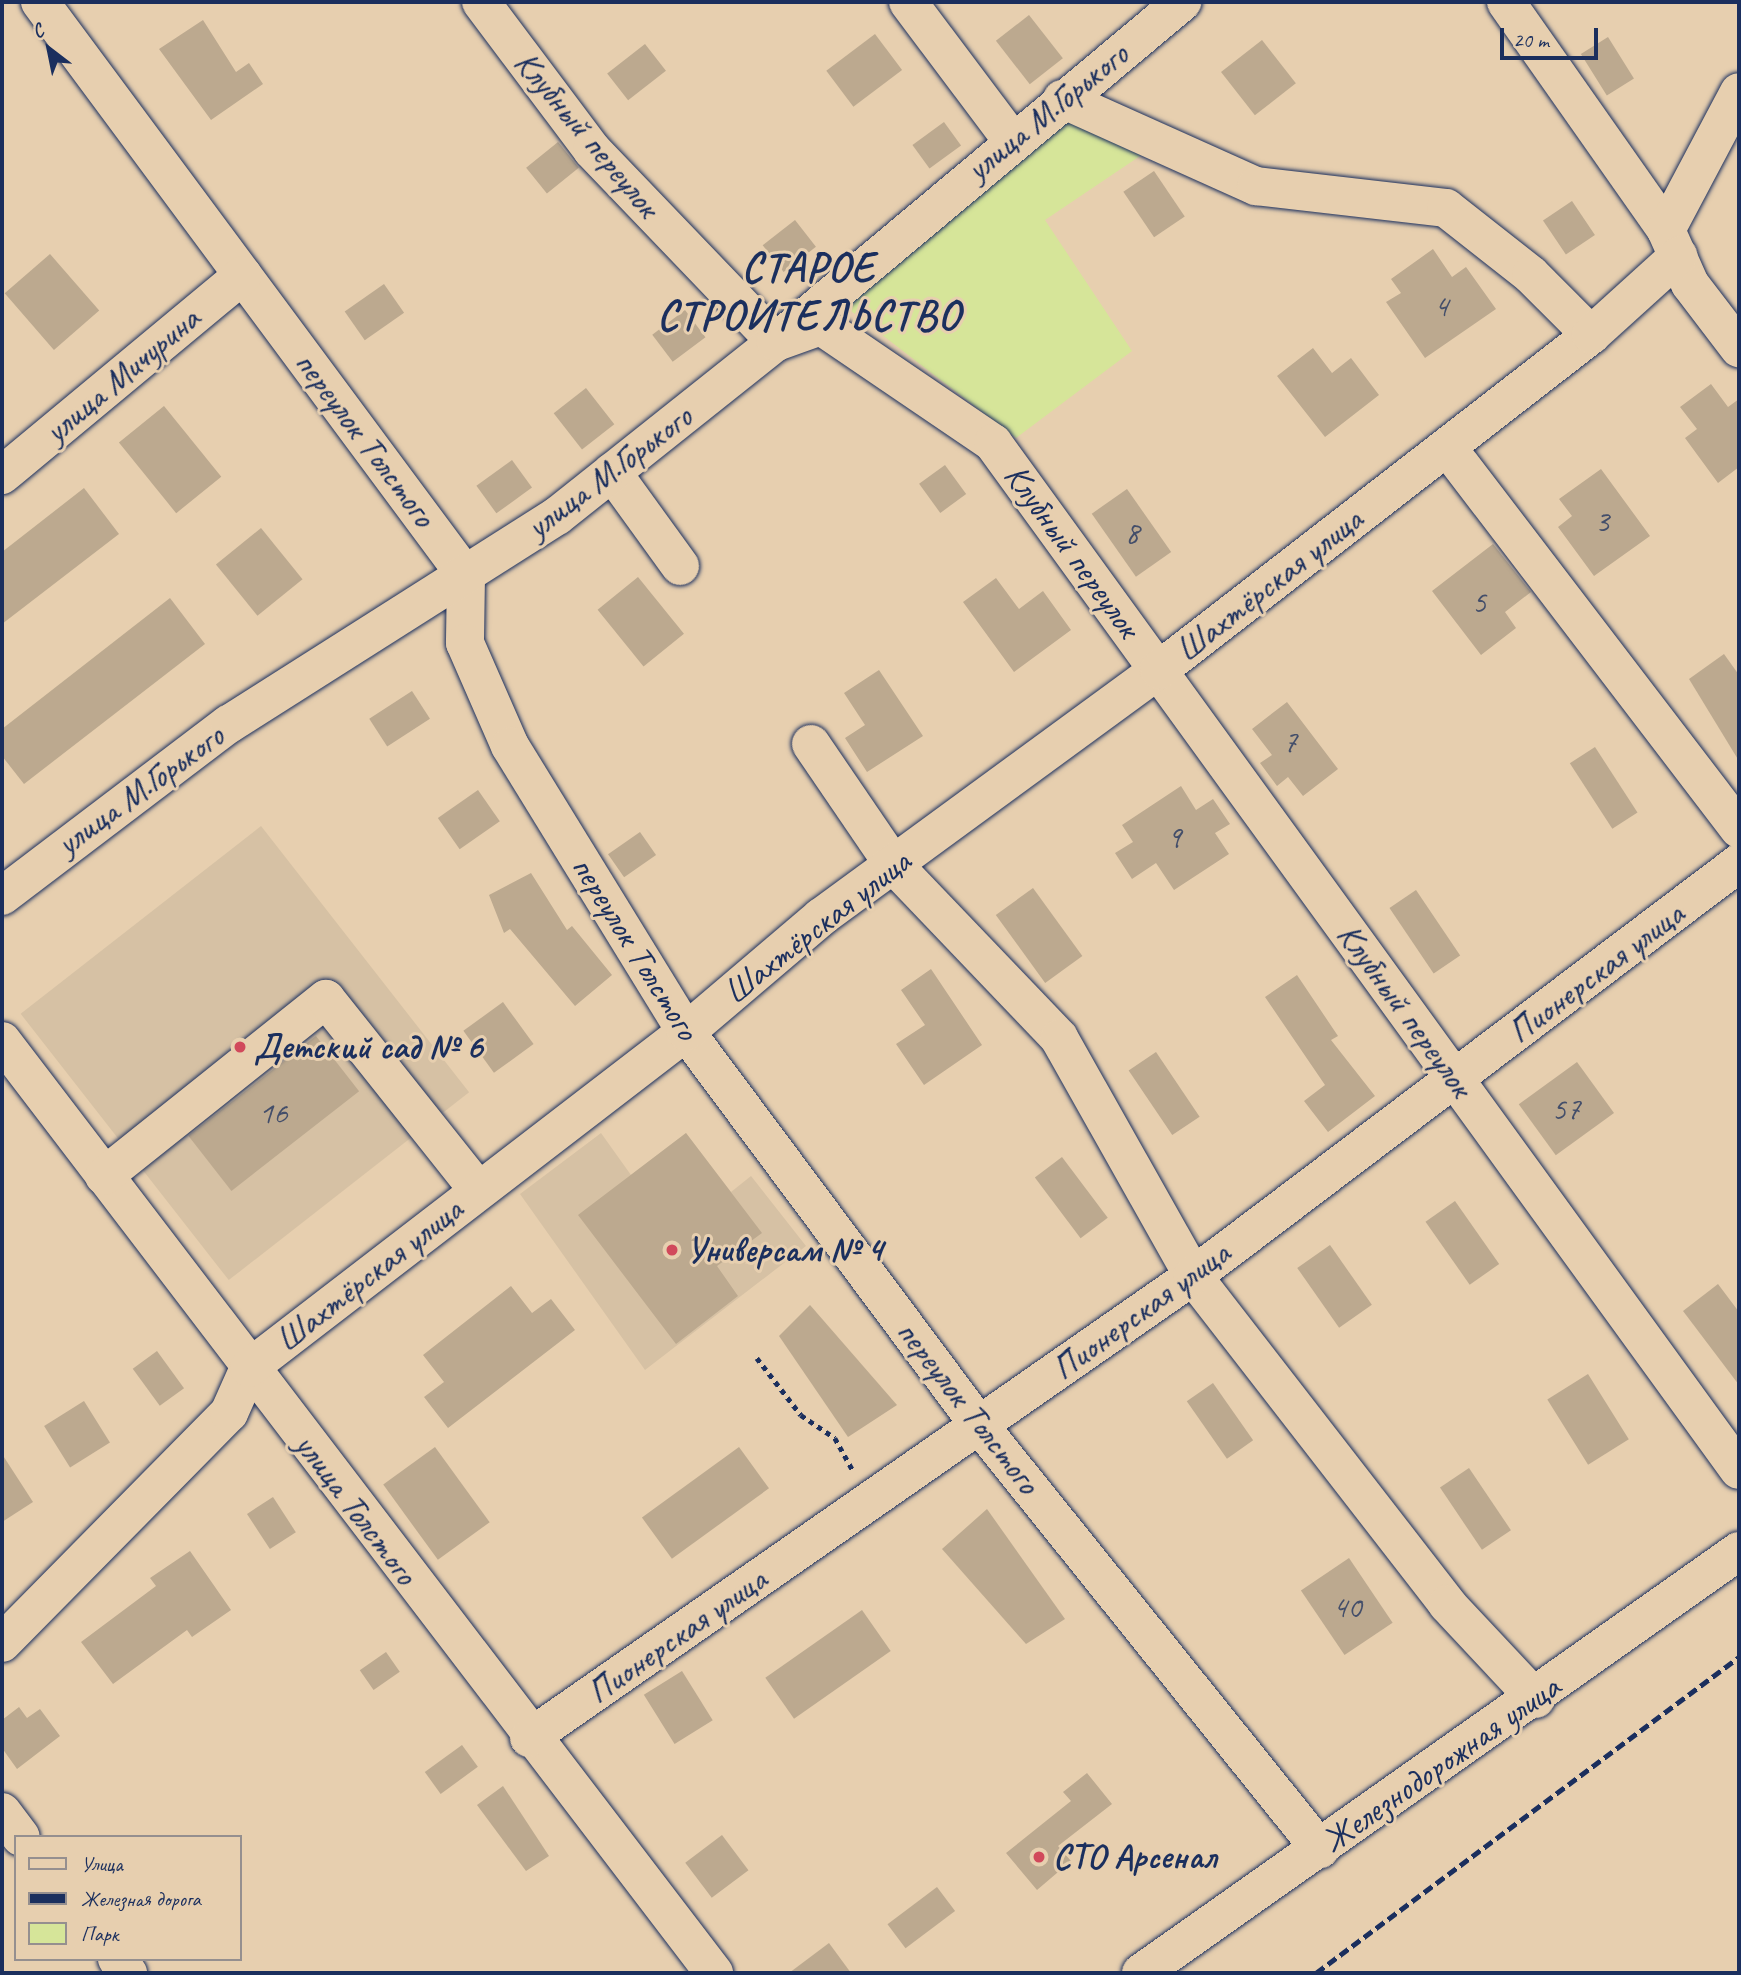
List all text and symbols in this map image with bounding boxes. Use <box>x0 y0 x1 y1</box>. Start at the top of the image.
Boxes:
north arrow <box>14 14 84 84</box>
scale bar <box>1503 14 1601 58</box>
text: С <box>28 19 48 44</box>
text: 20 m <box>1513 27 1549 53</box>
street label: улица М.Горького <box>957 34 1137 190</box>
street label: Клубный переулок <box>505 42 669 226</box>
district label: СТАРОЕ СТРОИТЕЛЬСТВО <box>651 243 967 342</box>
house number: 4 <box>1434 287 1448 325</box>
street label: улица Мичурина <box>35 297 209 453</box>
street label: переулок Толстого <box>286 343 444 535</box>
street label: улица М.Горького <box>518 396 700 548</box>
street label: Клубный переулок <box>995 456 1149 646</box>
street label: Шахтёрская улица <box>1166 498 1372 672</box>
house number: 3 <box>1595 502 1609 540</box>
house number: 8 <box>1125 514 1139 552</box>
house number: 5 <box>1472 583 1486 621</box>
street label: улица М.Горького <box>48 715 232 865</box>
house number: 7 <box>1283 723 1297 761</box>
house number: 9 <box>1167 818 1181 856</box>
street label: Шахтёрская улица <box>714 840 920 1014</box>
street label: переулок Толстого <box>562 849 708 1047</box>
street label: Пионерская улица <box>1498 892 1694 1054</box>
street label: Клубный переулок <box>1328 915 1482 1105</box>
place label: Детский сад № 6 <box>254 1026 482 1068</box>
marker: Детский сад № 6 <box>232 1039 248 1055</box>
house number: 57 <box>1552 1090 1580 1128</box>
house number: 16 <box>259 1094 287 1132</box>
street label: Шахтёрская улица <box>266 1188 472 1362</box>
place label: Универсам № 4 <box>686 1229 883 1271</box>
street label: Пионерская улица <box>1042 1231 1240 1391</box>
marker: Универсам № 4 <box>664 1242 680 1258</box>
street label: переулок Толстого <box>887 1312 1049 1502</box>
street label: улица Толстого <box>286 1425 426 1593</box>
street label: Пионерская улица <box>578 1558 776 1714</box>
house number: 40 <box>1333 1588 1361 1626</box>
street label: Железнодорожная улица <box>1312 1665 1570 1863</box>
legend <box>14 1835 242 1961</box>
place label: СТО Арсенал <box>1053 1836 1214 1878</box>
marker: СТО Арсенал <box>1031 1849 1047 1865</box>
text: Улица <box>81 1851 123 1877</box>
text: Железная дорога <box>81 1886 201 1912</box>
text: Парк <box>81 1921 118 1947</box>

